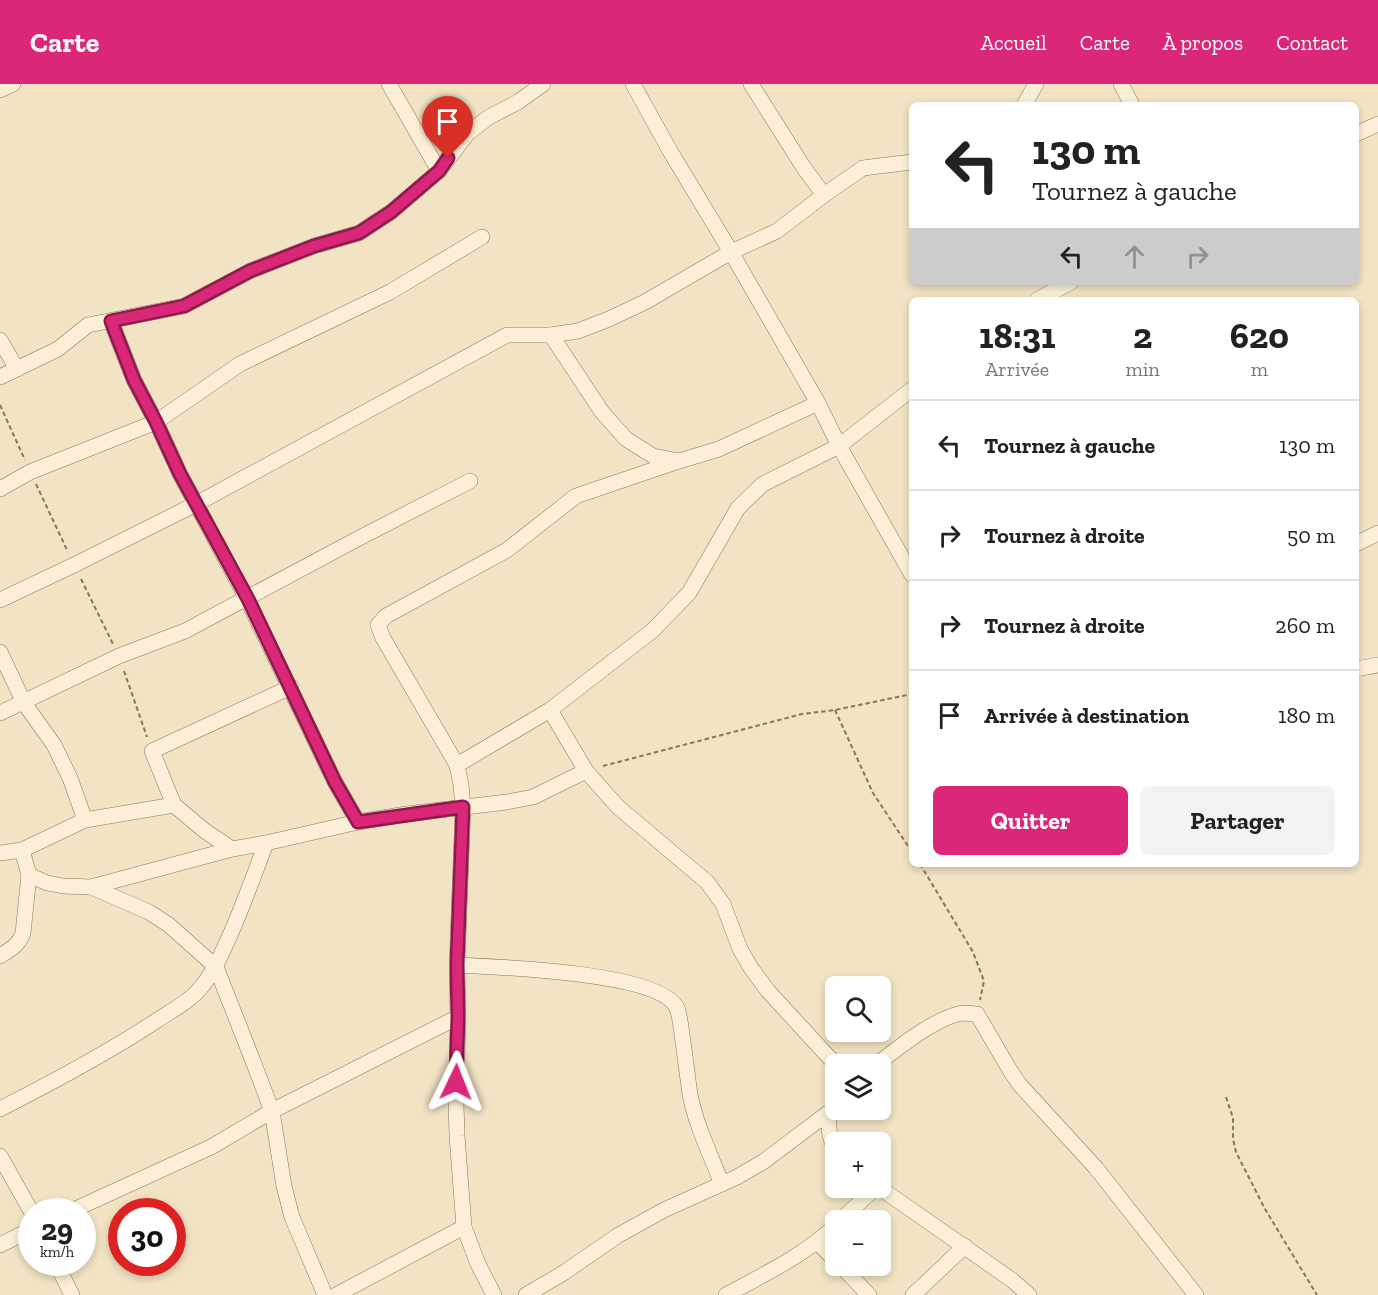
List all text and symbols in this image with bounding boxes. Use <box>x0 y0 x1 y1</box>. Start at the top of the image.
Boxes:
text: Carte <box>30 26 99 59</box>
text: Accueil <box>981 30 1047 55</box>
text: Carte <box>1080 30 1130 55</box>
text: À propos <box>1163 30 1243 55</box>
text: Contact <box>1276 30 1348 55</box>
pin <box>422 96 473 158</box>
icon: arrive <box>431 105 464 138</box>
text: 130 m <box>1032 124 1140 175</box>
icon: left <box>933 126 1011 204</box>
text: Tournez à gauche <box>1032 175 1237 207</box>
icon: left <box>1055 240 1088 273</box>
icon: ahead <box>1118 240 1151 273</box>
icon: right <box>1181 240 1214 273</box>
text: 18:31 <box>979 314 1056 357</box>
text: 2 <box>1133 314 1152 357</box>
text: 620 <box>1230 314 1289 357</box>
text: Arrivée <box>985 357 1049 381</box>
text: min <box>1125 357 1160 381</box>
text: m <box>1251 357 1268 381</box>
icon: left <box>933 429 966 462</box>
text: Tournez à gauche <box>984 432 1155 459</box>
text: 130 m <box>1279 432 1335 459</box>
icon: right <box>933 519 966 552</box>
text: Tournez à droite <box>984 522 1145 549</box>
text: 50 m <box>1287 522 1335 549</box>
icon: right <box>933 609 966 642</box>
text: Tournez à droite <box>984 612 1145 639</box>
text: 260 m <box>1275 612 1335 639</box>
icon: arrive <box>933 699 966 732</box>
text: Arrivée à destination <box>984 702 1189 729</box>
text: 180 m <box>1278 702 1335 729</box>
button: Quitter <box>933 786 1128 855</box>
button: Partager <box>1140 786 1335 855</box>
map controls <box>825 976 891 1276</box>
button: search <box>825 976 891 1042</box>
position arrow <box>424 1050 488 1114</box>
button: layers <box>825 1054 891 1120</box>
button: + <box>825 1132 891 1198</box>
speed limit sign: 30 <box>108 1198 186 1276</box>
button: − <box>825 1210 891 1276</box>
text: 29 <box>41 1212 73 1248</box>
text: km/h <box>40 1243 74 1261</box>

